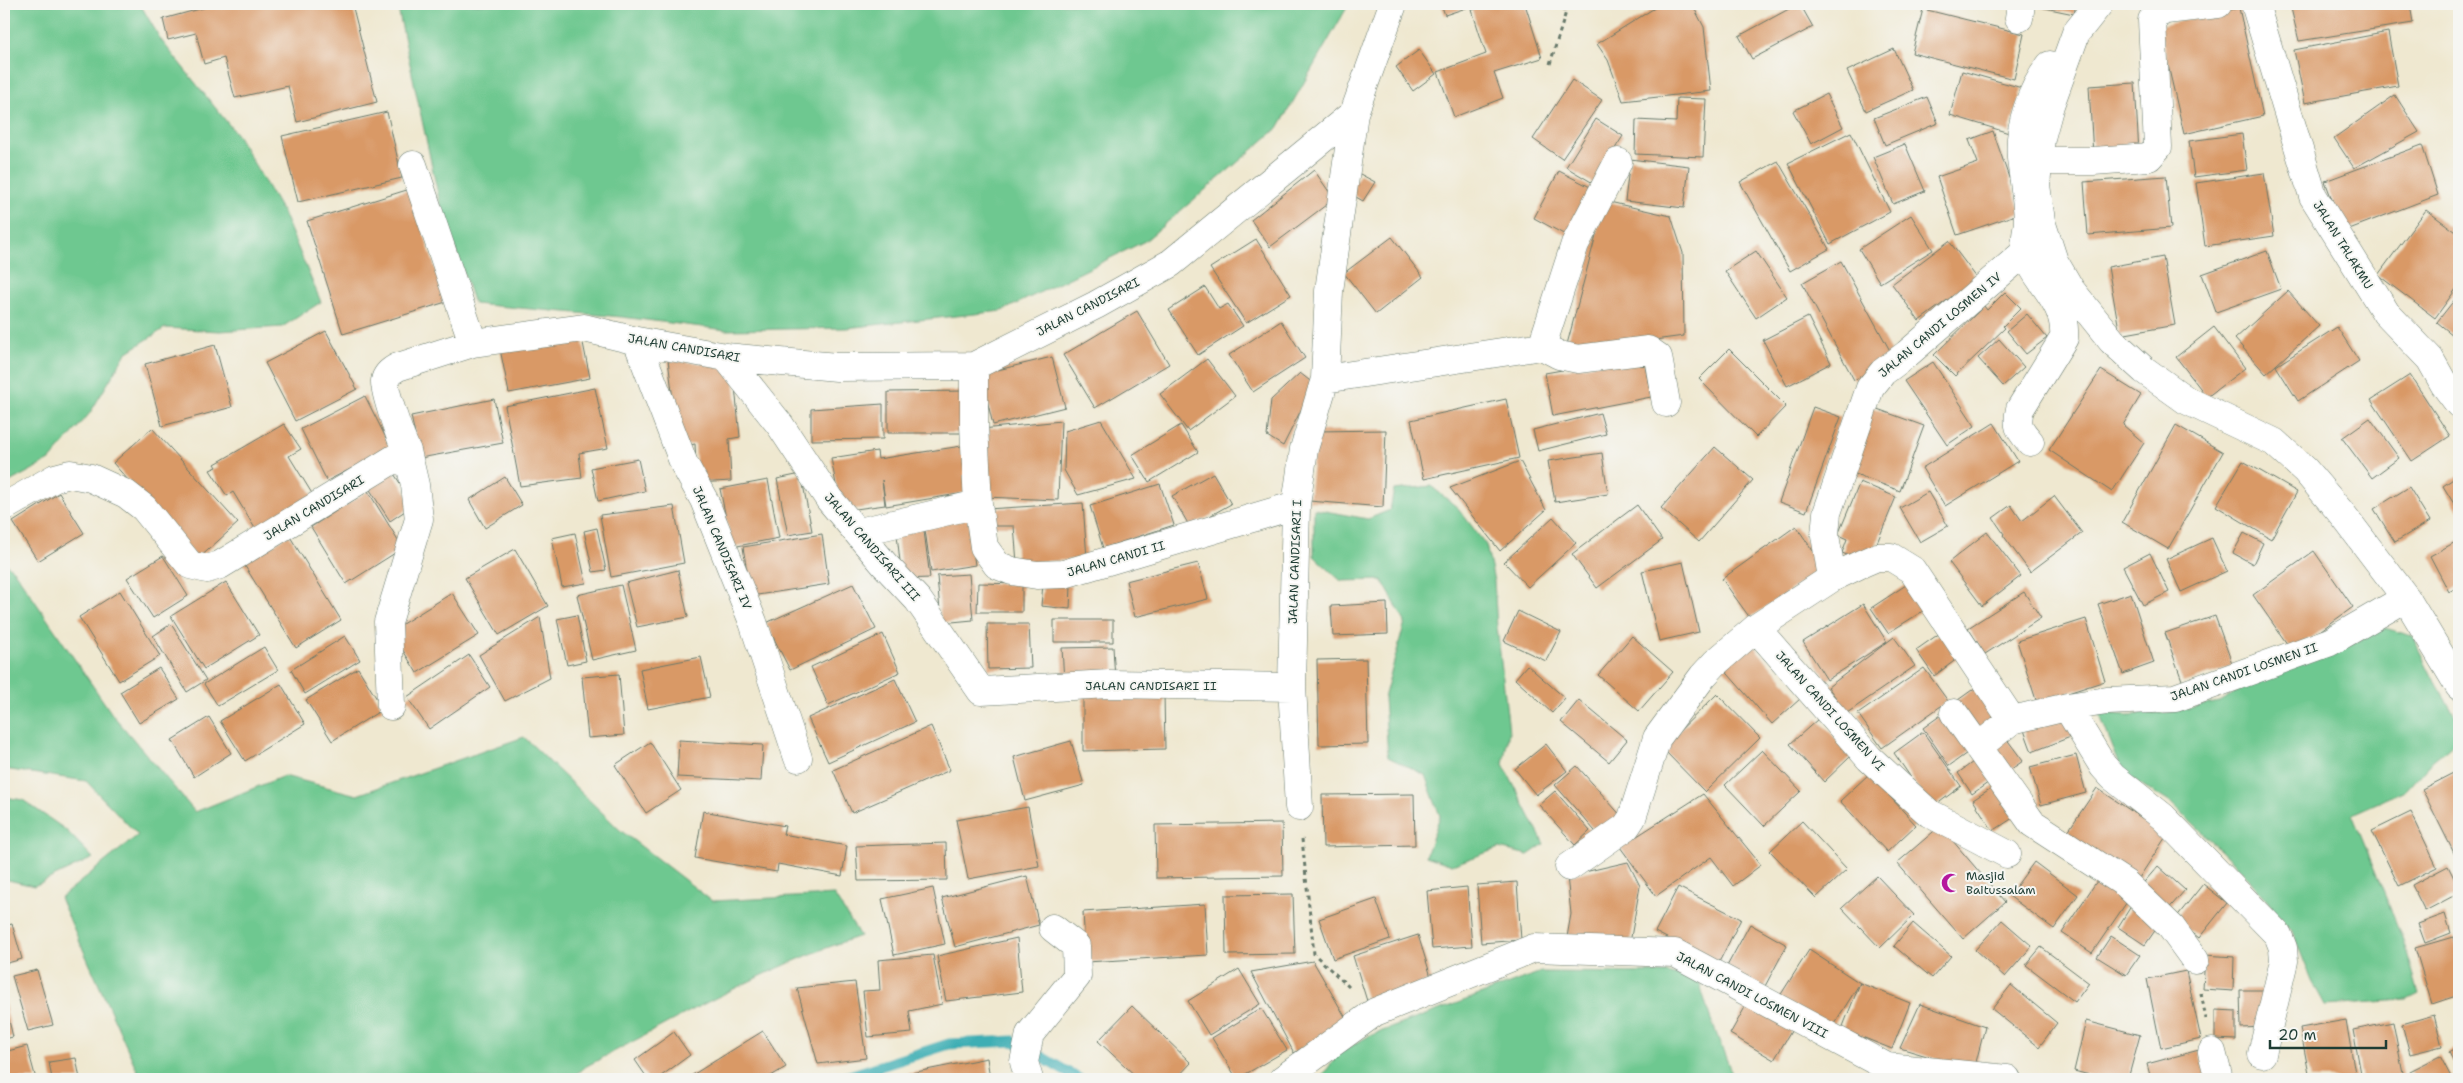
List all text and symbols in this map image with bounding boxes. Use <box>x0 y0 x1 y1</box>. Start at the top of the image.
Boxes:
street label: JALAN TALAKMU <box>2309 198 2377 292</box>
street label: JALAN CANDI LOSMEN IV <box>1875 269 2005 381</box>
street label: JALAN CANDISARI <box>1034 274 1143 340</box>
street label: JALAN CANDISARI <box>627 330 742 366</box>
street label: JALAN CANDISARI <box>261 472 367 544</box>
street label: JALAN CANDISARI IV <box>689 484 755 612</box>
street label: JALAN CANDISARI III <box>821 490 924 605</box>
street label: JALAN CANDISARI I <box>1285 499 1305 624</box>
street label: JALAN CANDI II <box>1065 537 1167 581</box>
street label: JALAN CANDI LOSMEN II <box>2168 639 2320 705</box>
street label: JALAN CANDI LOSMEN VI <box>1772 648 1888 775</box>
street label: JALAN CANDISARI II <box>1085 678 1217 694</box>
place label: Masjid Baitussalam <box>1966 868 2036 898</box>
mosque icon: Masjid Baitussalam <box>1940 872 1962 894</box>
street label: JALAN CANDI LOSMEN VIII <box>1673 948 1831 1042</box>
scale bar <box>2270 1018 2387 1050</box>
text: 20 m <box>2278 1025 2317 1045</box>

